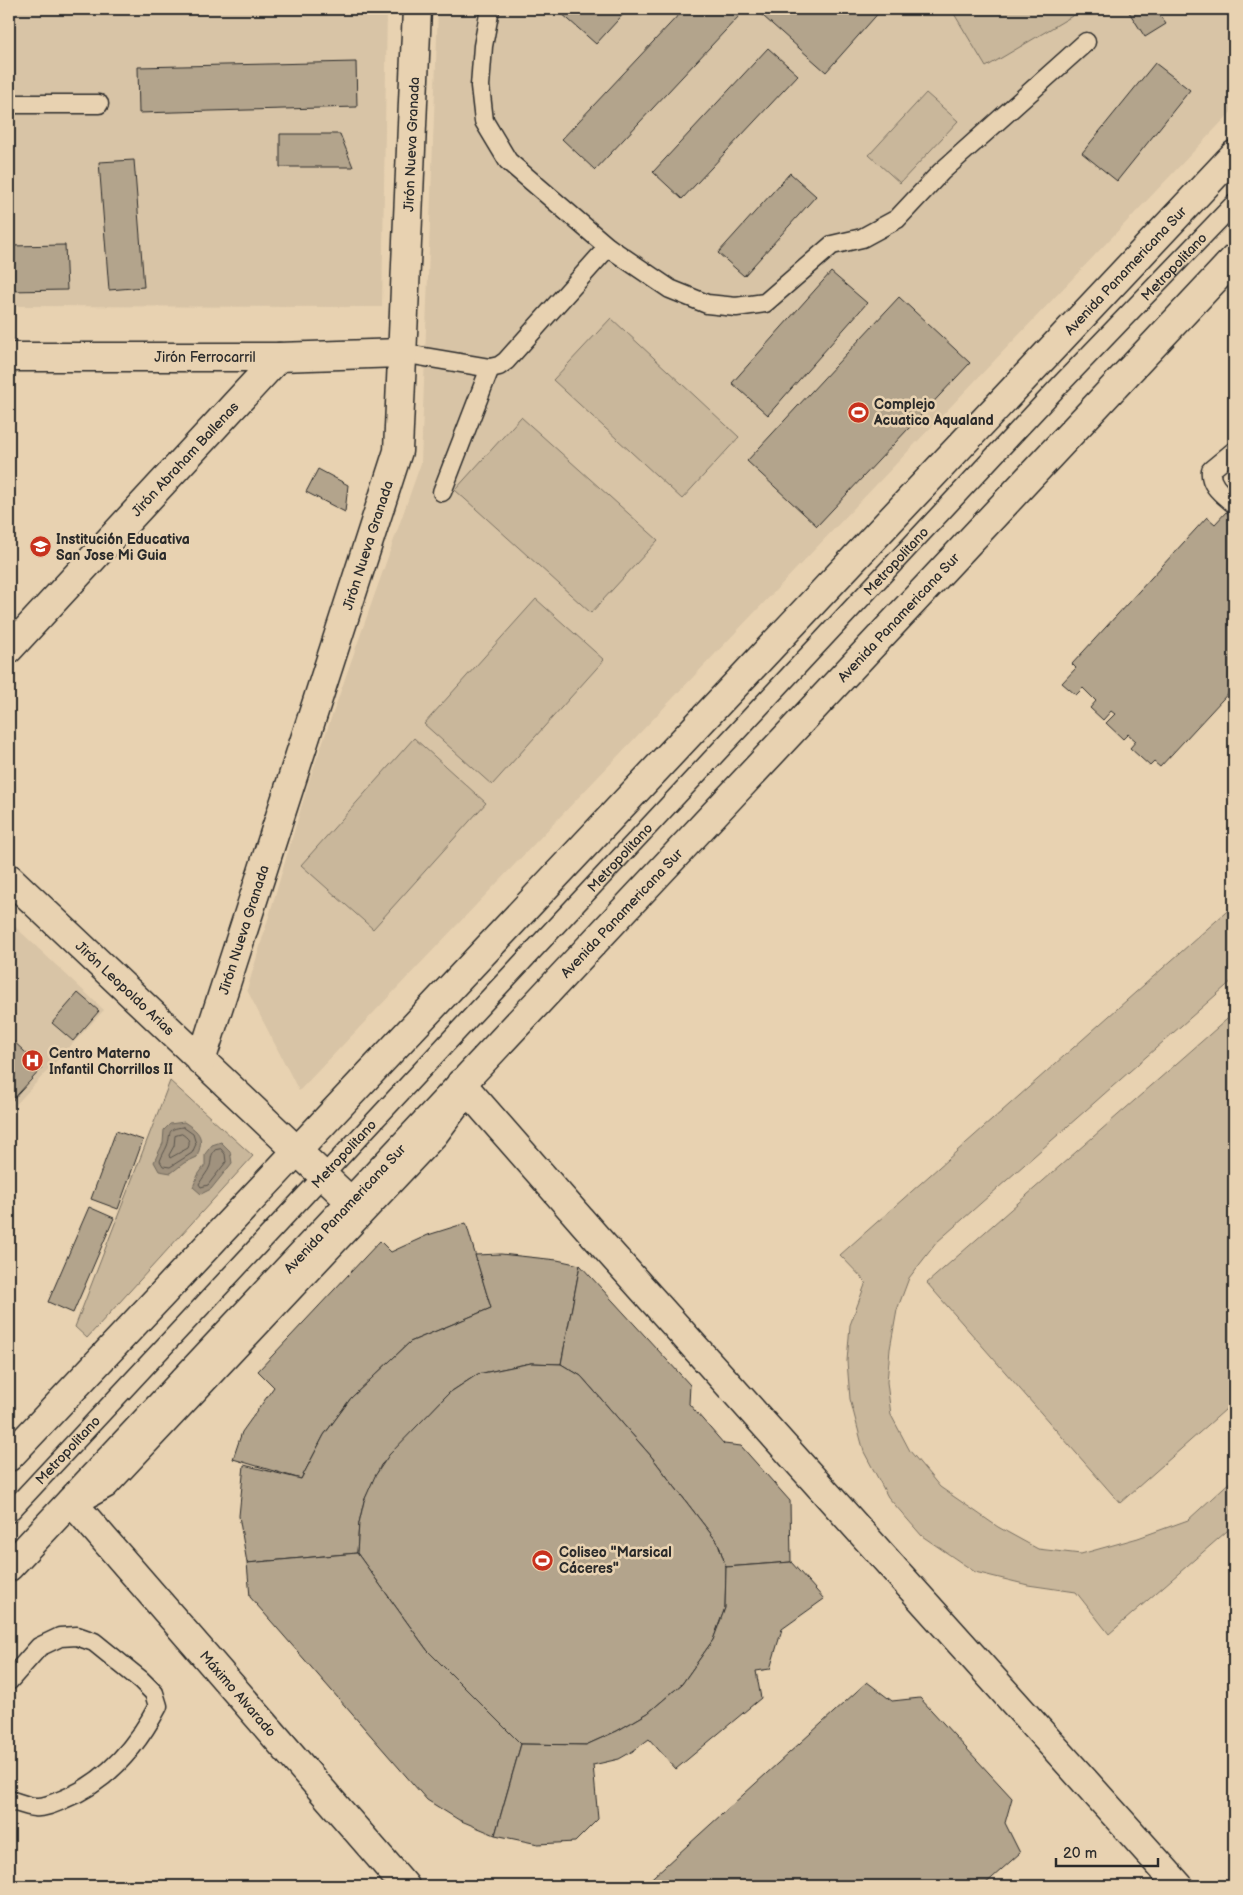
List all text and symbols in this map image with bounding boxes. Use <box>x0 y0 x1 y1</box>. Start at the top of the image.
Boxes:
street label: Jirón Nueva Granada <box>400 76 423 212</box>
street label: Avenida Panamericana Sur <box>1061 202 1191 339</box>
street label: Metropolitano <box>1138 229 1211 304</box>
street label: Jirón Ferrocarril <box>154 349 256 366</box>
place label: Complejo Acuatico Aqualand <box>873 396 994 429</box>
street label: Jirón Abraham Ballenas <box>128 398 243 520</box>
sports icon: Complejo Acuatico Aqualand <box>846 400 870 424</box>
street label: Jirón Nueva Granada <box>339 478 397 612</box>
street label: Metropolitano <box>860 524 932 599</box>
place label: Institución Educativa San Jose Mi Guia <box>56 531 190 564</box>
school or university icon: Institución Educativa San Jose Mi Guia <box>28 535 52 559</box>
street label: Avenida Panamericana Sur <box>834 549 964 686</box>
street label: Metropolitano <box>584 820 656 896</box>
street label: Avenida Panamericana Sur <box>557 845 687 981</box>
street label: Jirón Nueva Granada <box>215 863 273 997</box>
street label: Jirón Leopoldo Arias <box>72 938 178 1039</box>
place label: Centro Materno Infantil Chorrillos II <box>49 1045 173 1078</box>
hospital icon: Centro Materno Infantil Chorrillos II <box>21 1049 45 1073</box>
street label: Metropolitano <box>308 1116 380 1192</box>
street label: Avenida Panamericana Sur <box>281 1140 410 1277</box>
street label: Metropolitano <box>32 1413 104 1488</box>
place label: Coliseo "Marsical Cáceres" <box>559 1544 672 1577</box>
sports icon: Coliseo "Marsical Cáceres" <box>531 1548 555 1572</box>
street label: Máximo Alvarado <box>196 1648 280 1740</box>
scale bar <box>1056 1835 1158 1867</box>
text: 20 m <box>1063 1844 1097 1863</box>

